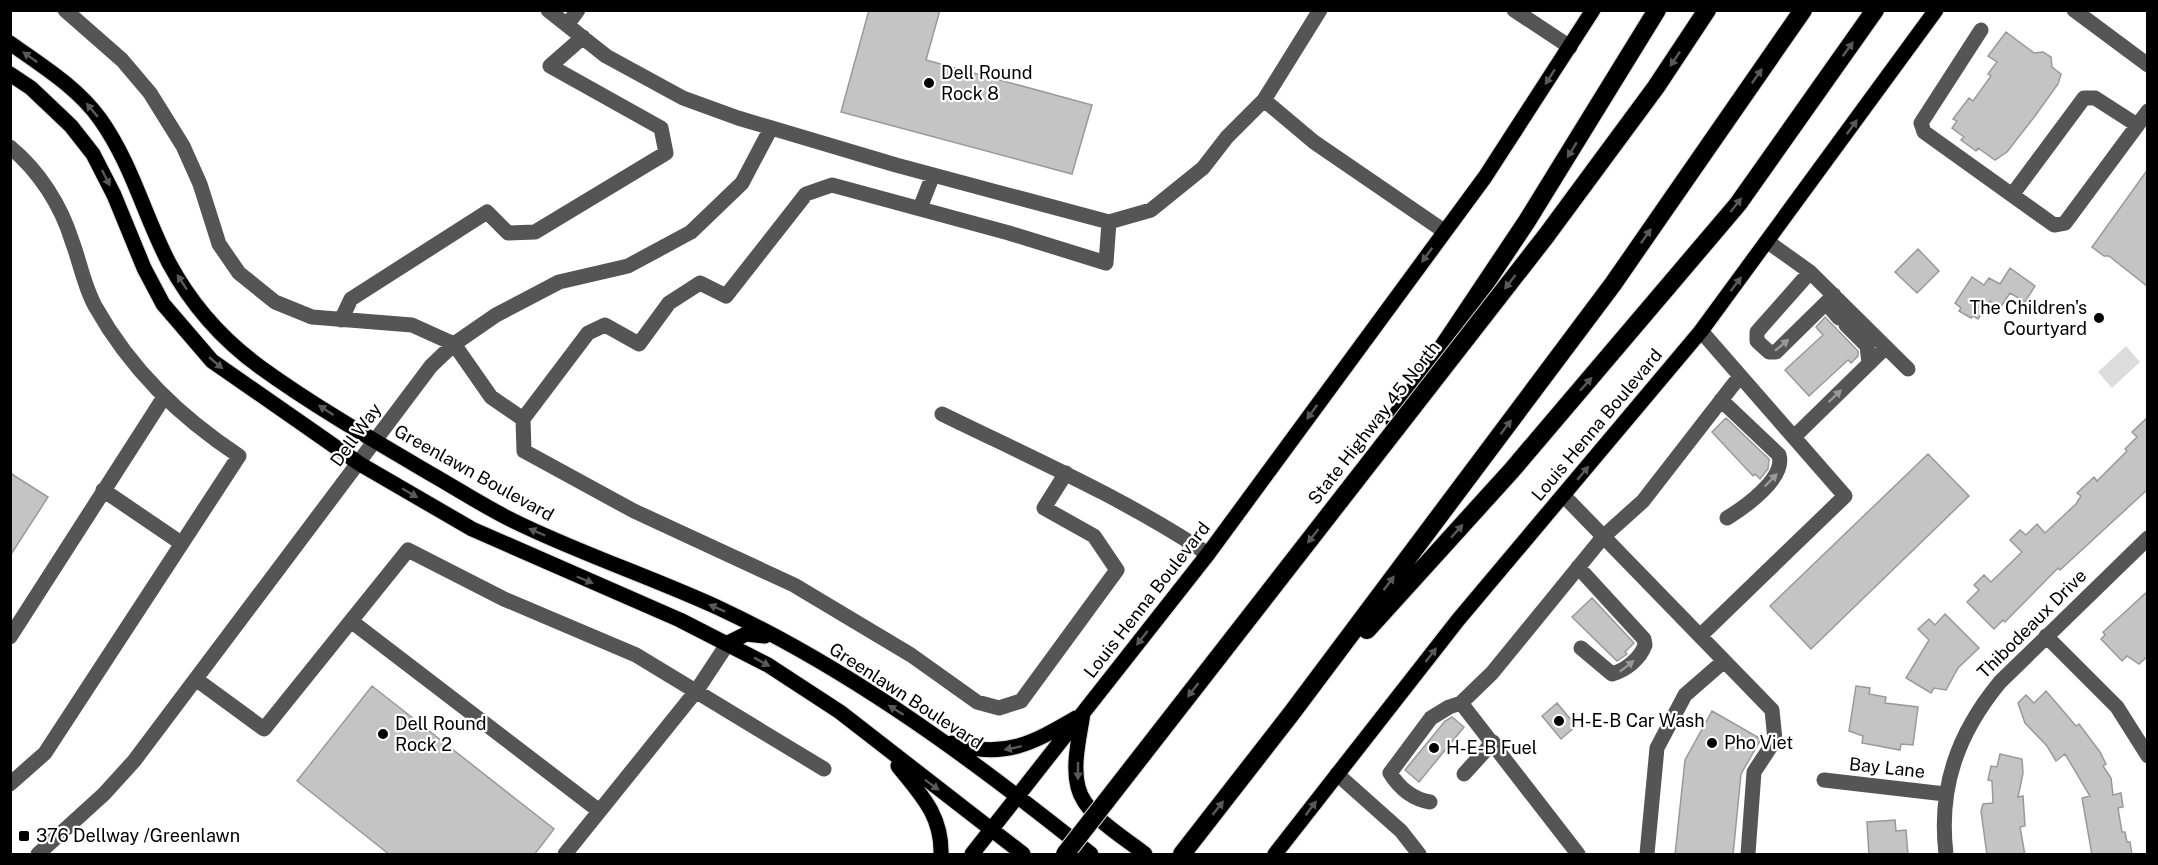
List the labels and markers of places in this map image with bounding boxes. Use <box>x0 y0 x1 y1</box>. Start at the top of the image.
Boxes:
place label: Dell Round Rock 8 <box>941 62 1032 104</box>
marker: Dell Round Rock 8 <box>922 76 936 90</box>
place label: The Children's Courtyard <box>1970 297 2087 339</box>
marker: The Children's Courtyard <box>2092 311 2106 325</box>
place label: H-E-B Car Wash <box>1571 710 1705 731</box>
place label: Dell Round Rock 2 <box>395 713 486 755</box>
marker: H-E-B Car Wash <box>1552 714 1566 728</box>
marker: Dell Round Rock 2 <box>376 727 390 741</box>
place label: Pho Viet <box>1724 732 1793 753</box>
marker: Pho Viet <box>1705 736 1719 750</box>
place label: H-E-B Fuel <box>1446 737 1537 758</box>
marker: H-E-B Fuel <box>1427 741 1441 755</box>
place label: 376 Dellway /Greenlawn <box>36 825 240 846</box>
marker: 376 Dellway /Greenlawn <box>17 829 31 843</box>

